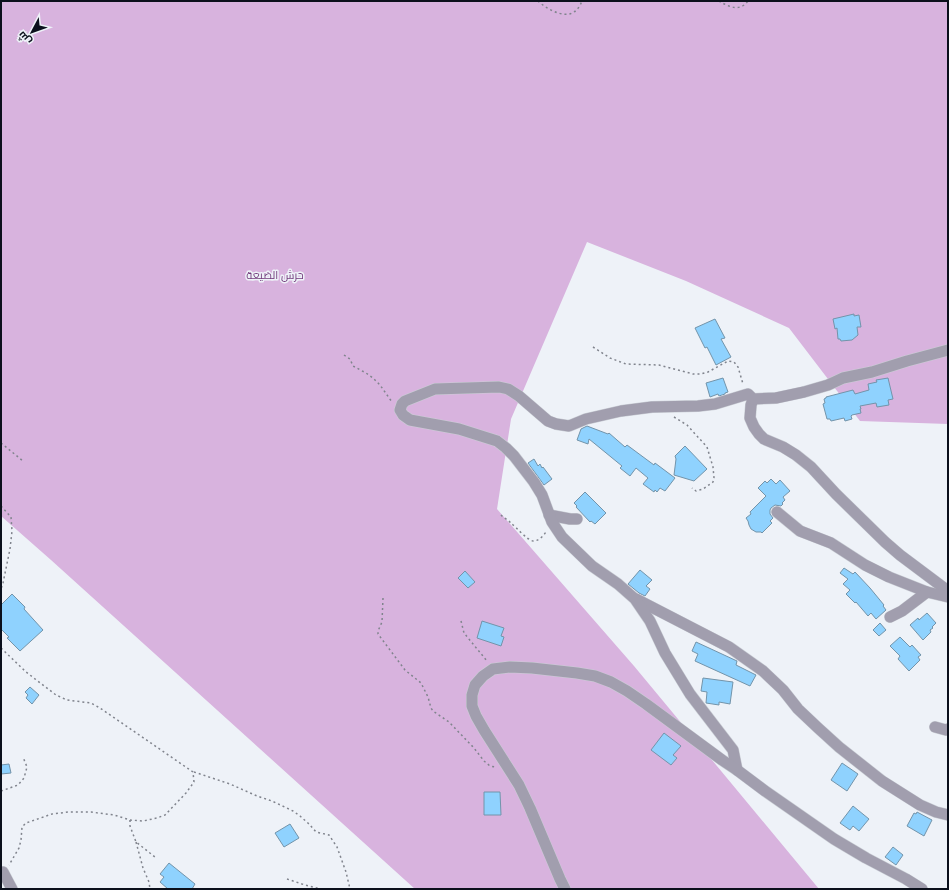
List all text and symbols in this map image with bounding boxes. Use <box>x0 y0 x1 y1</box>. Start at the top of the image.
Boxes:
north arrow <box>12 12 52 52</box>
text: ش <box>15 29 34 48</box>
park label: حرش الضيعة <box>246 269 304 282</box>

